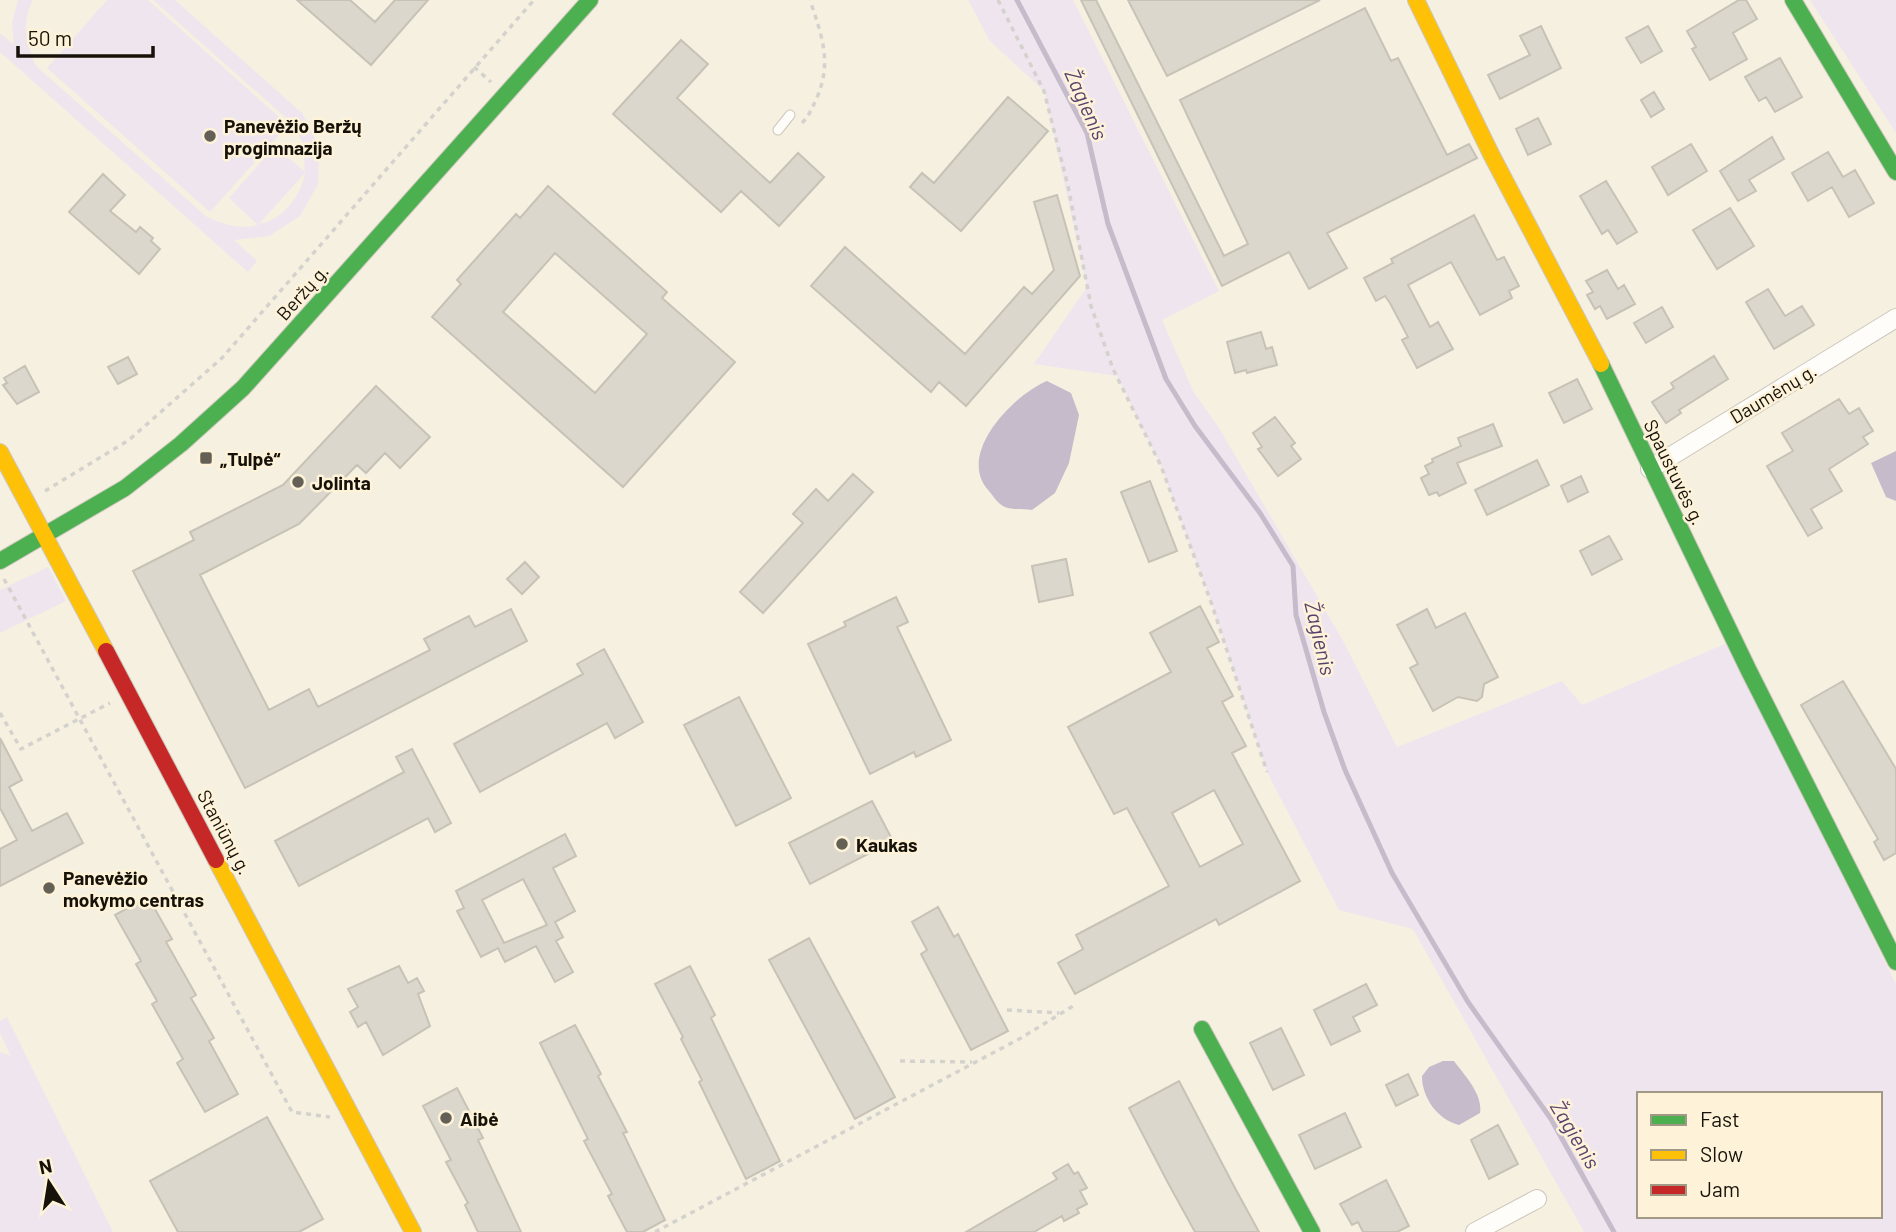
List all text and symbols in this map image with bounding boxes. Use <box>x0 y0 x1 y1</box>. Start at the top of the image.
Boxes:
scale bar <box>18 14 152 58</box>
text: 50 m <box>28 25 72 50</box>
water label: Žagienis <box>1060 65 1114 144</box>
place label: Panevėžio Beržų progimnazija <box>224 114 362 159</box>
marker: Panevėžio Beržų progimnazija <box>202 128 218 144</box>
street label: Beržų g. <box>271 259 333 325</box>
street label: Daumėnų g. <box>1726 358 1820 428</box>
street label: Spaustuvės g. <box>1640 415 1710 529</box>
place label: „Tulpė“ <box>220 447 281 470</box>
marker: „Tulpė“ <box>198 450 214 466</box>
place label: Jolinta <box>312 471 371 494</box>
marker: Jolinta <box>290 474 306 490</box>
water label: Žagienis <box>1300 599 1342 678</box>
street label: Staniūnų g. <box>193 786 257 878</box>
place label: Kaukas <box>856 833 918 856</box>
marker: Kaukas <box>834 836 850 852</box>
place label: Panevėžio mokymo centras <box>63 866 204 911</box>
marker: Panevėžio mokymo centras <box>41 880 57 896</box>
legend <box>1637 1092 1882 1218</box>
water label: Žagienis <box>1546 1095 1606 1173</box>
text: Fast <box>1700 1106 1740 1131</box>
place label: Aibė <box>460 1107 499 1130</box>
marker: Aibė <box>438 1110 454 1126</box>
text: Slow <box>1700 1141 1743 1166</box>
north arrow <box>14 1148 84 1218</box>
text: N <box>37 1153 54 1178</box>
text: Jam <box>1700 1176 1740 1201</box>

